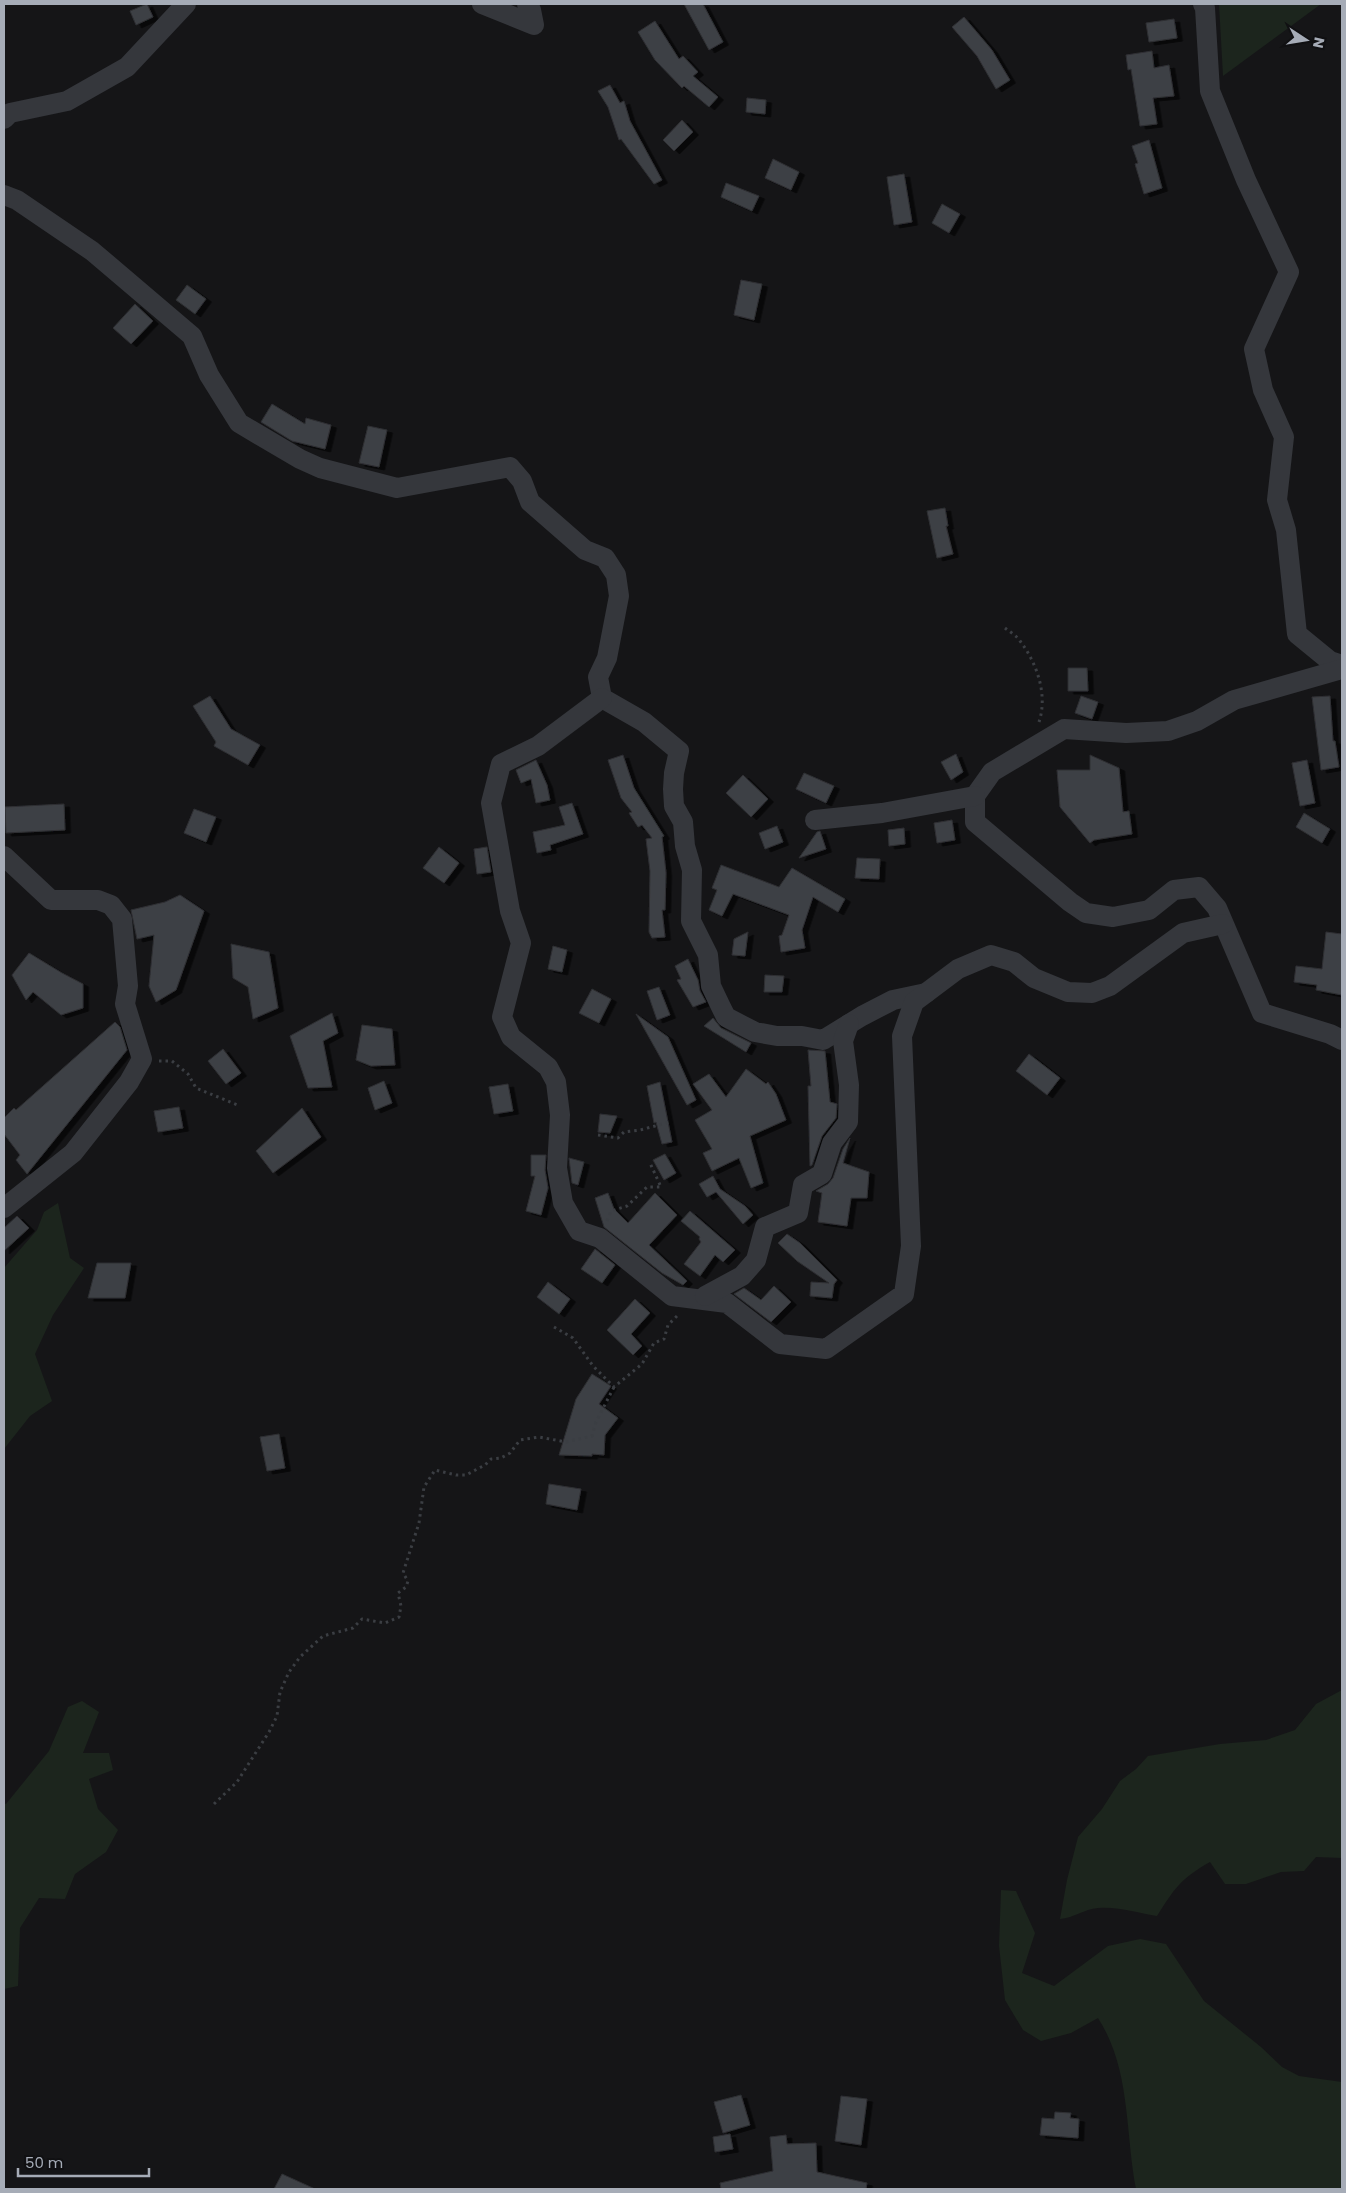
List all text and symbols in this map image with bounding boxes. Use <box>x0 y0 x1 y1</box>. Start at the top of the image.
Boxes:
north arrow <box>1281 15 1331 65</box>
text: N <box>1308 35 1330 50</box>
scale bar <box>18 2146 149 2178</box>
text: 50 m <box>25 2152 63 2173</box>

